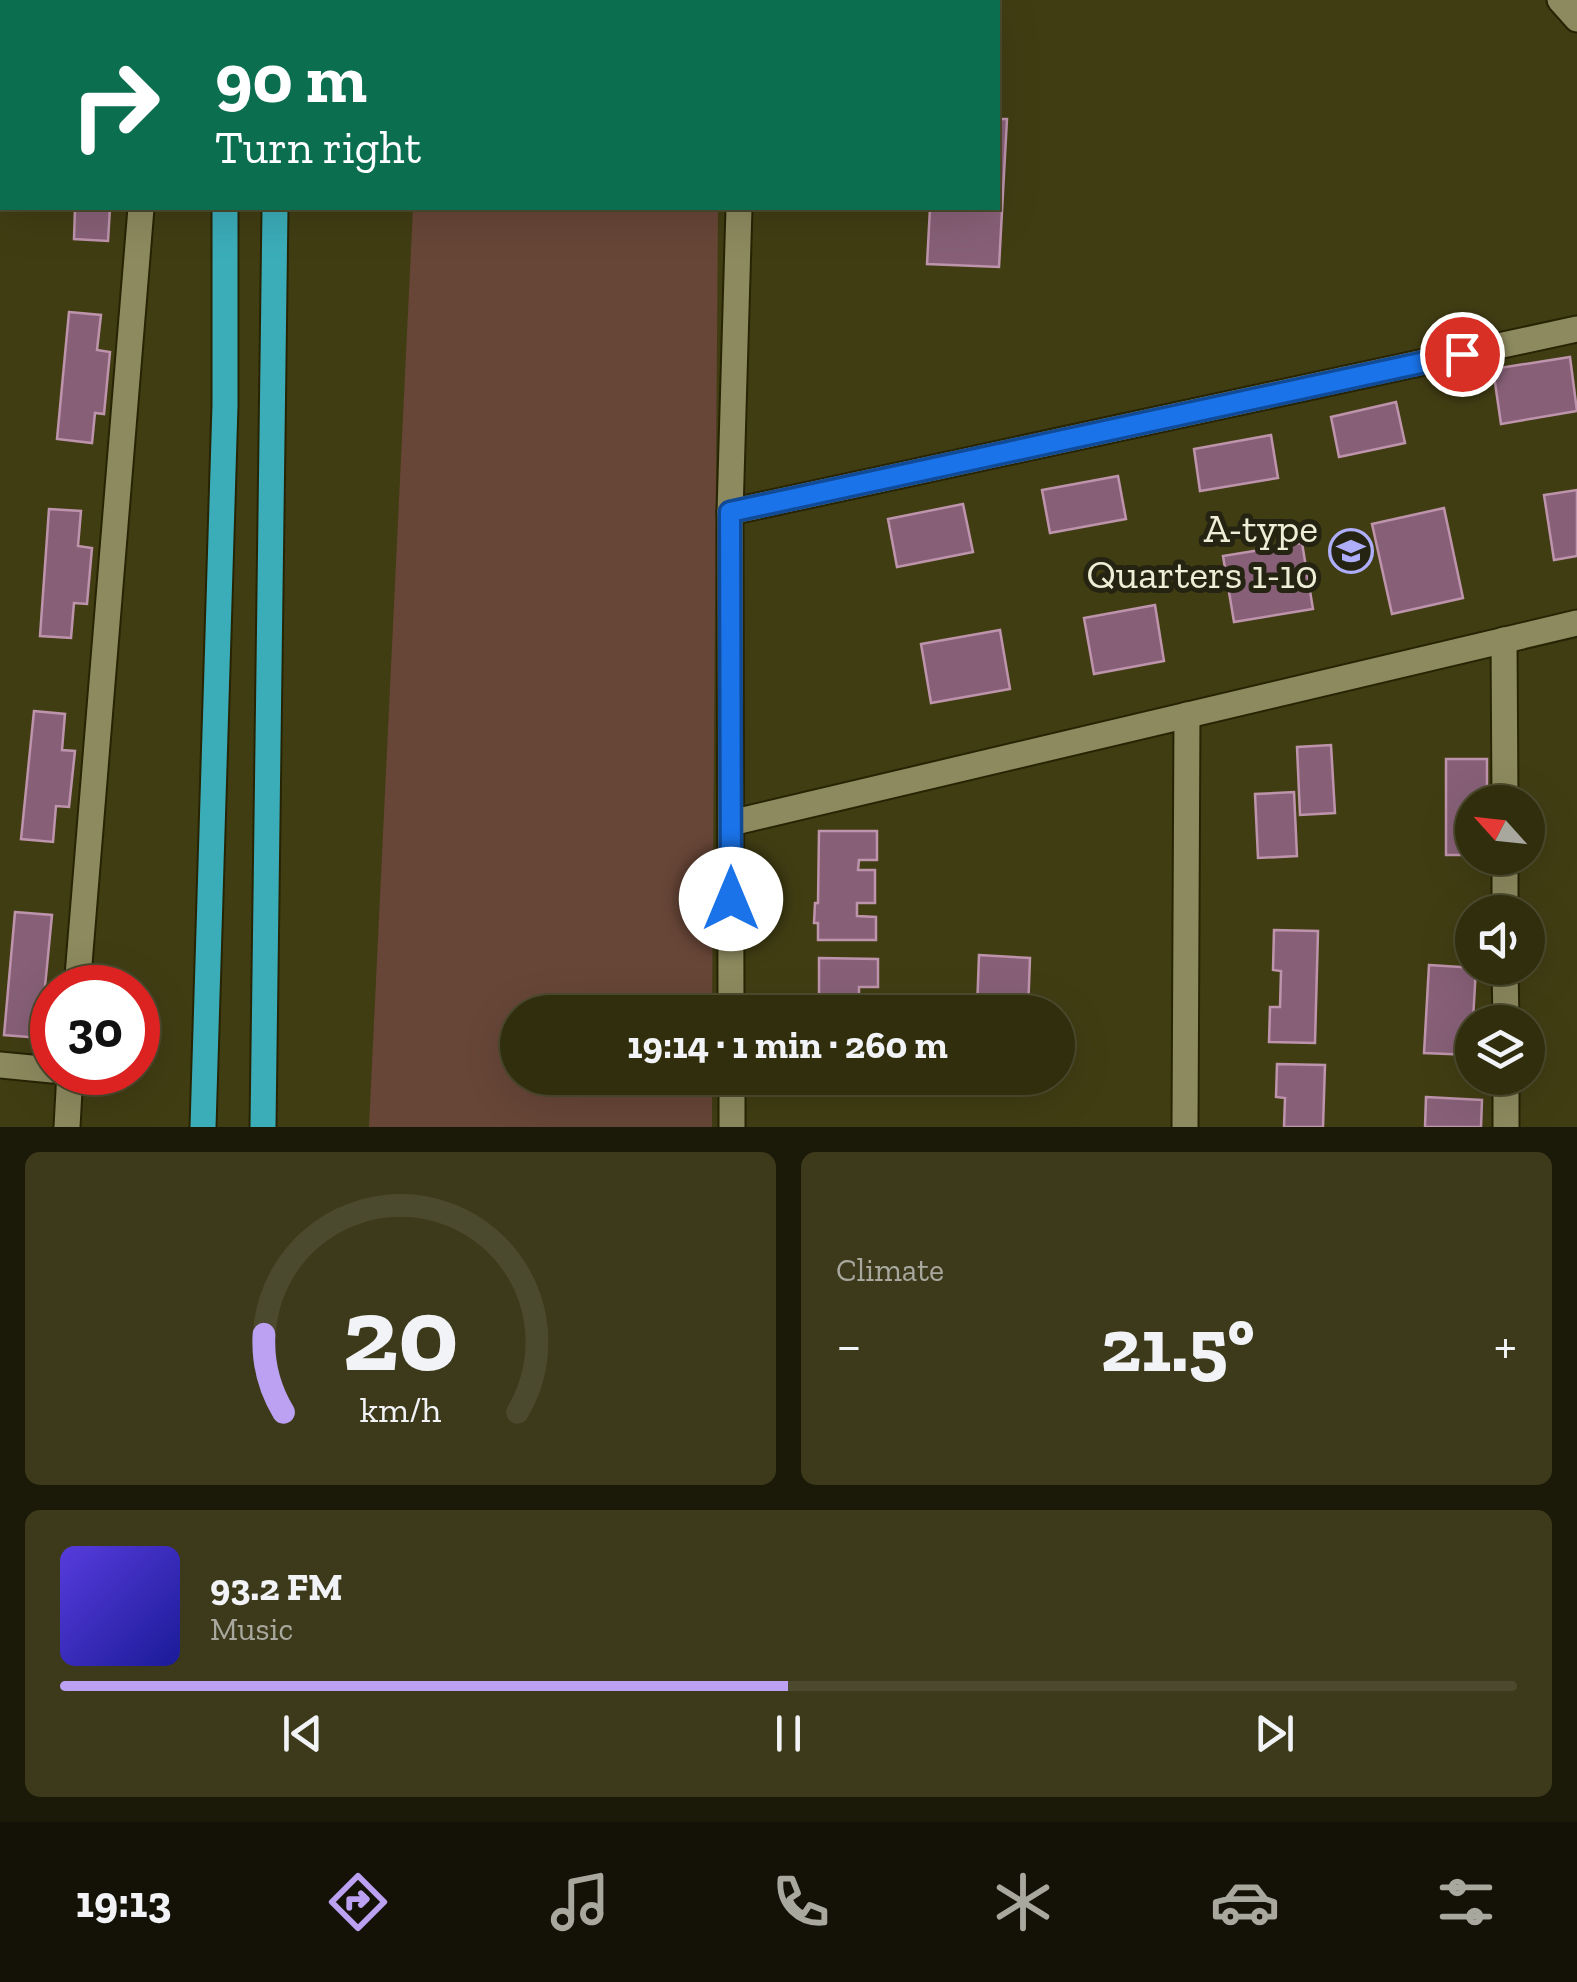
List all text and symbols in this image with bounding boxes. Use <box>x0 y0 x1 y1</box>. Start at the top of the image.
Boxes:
text: 90 m <box>215 36 367 120</box>
icon: right <box>50 40 180 170</box>
text: Turn right <box>215 121 421 175</box>
pin <box>1420 312 1505 397</box>
icon: arrive <box>1435 327 1490 382</box>
place label: A-type Quarters 1-10 <box>1086 504 1318 598</box>
school or university icon: A-type Quarters 1-10 <box>1328 528 1374 574</box>
north arrow <box>1455 785 1545 875</box>
map controls <box>1455 785 1545 1095</box>
position arrow <box>679 847 783 951</box>
button: sound <box>1455 895 1545 985</box>
speed limit sign: 30 <box>30 965 160 1095</box>
button: layers <box>1455 1005 1545 1095</box>
text: 19:14 · 1 min · 260 m <box>627 1022 948 1068</box>
text: Climate <box>836 1251 944 1289</box>
text: 20 <box>343 1272 458 1397</box>
text: 21.5° <box>1101 1300 1255 1390</box>
text: − <box>836 1312 862 1378</box>
text: + <box>1494 1312 1517 1378</box>
text: km/h <box>360 1388 441 1431</box>
text: 93.2 FM <box>210 1564 343 1610</box>
text: Music <box>210 1610 293 1648</box>
icon: previous <box>275 1706 330 1761</box>
icon: pause <box>761 1706 816 1761</box>
icon: next <box>1247 1706 1302 1761</box>
icon: directions <box>323 1867 393 1937</box>
icon: music <box>545 1867 615 1937</box>
icon: phone <box>766 1867 836 1937</box>
icon: climate <box>988 1867 1058 1937</box>
icon: car <box>1210 1867 1280 1937</box>
icon: filters <box>1431 1867 1501 1937</box>
text: 19:13 <box>76 1875 171 1929</box>

